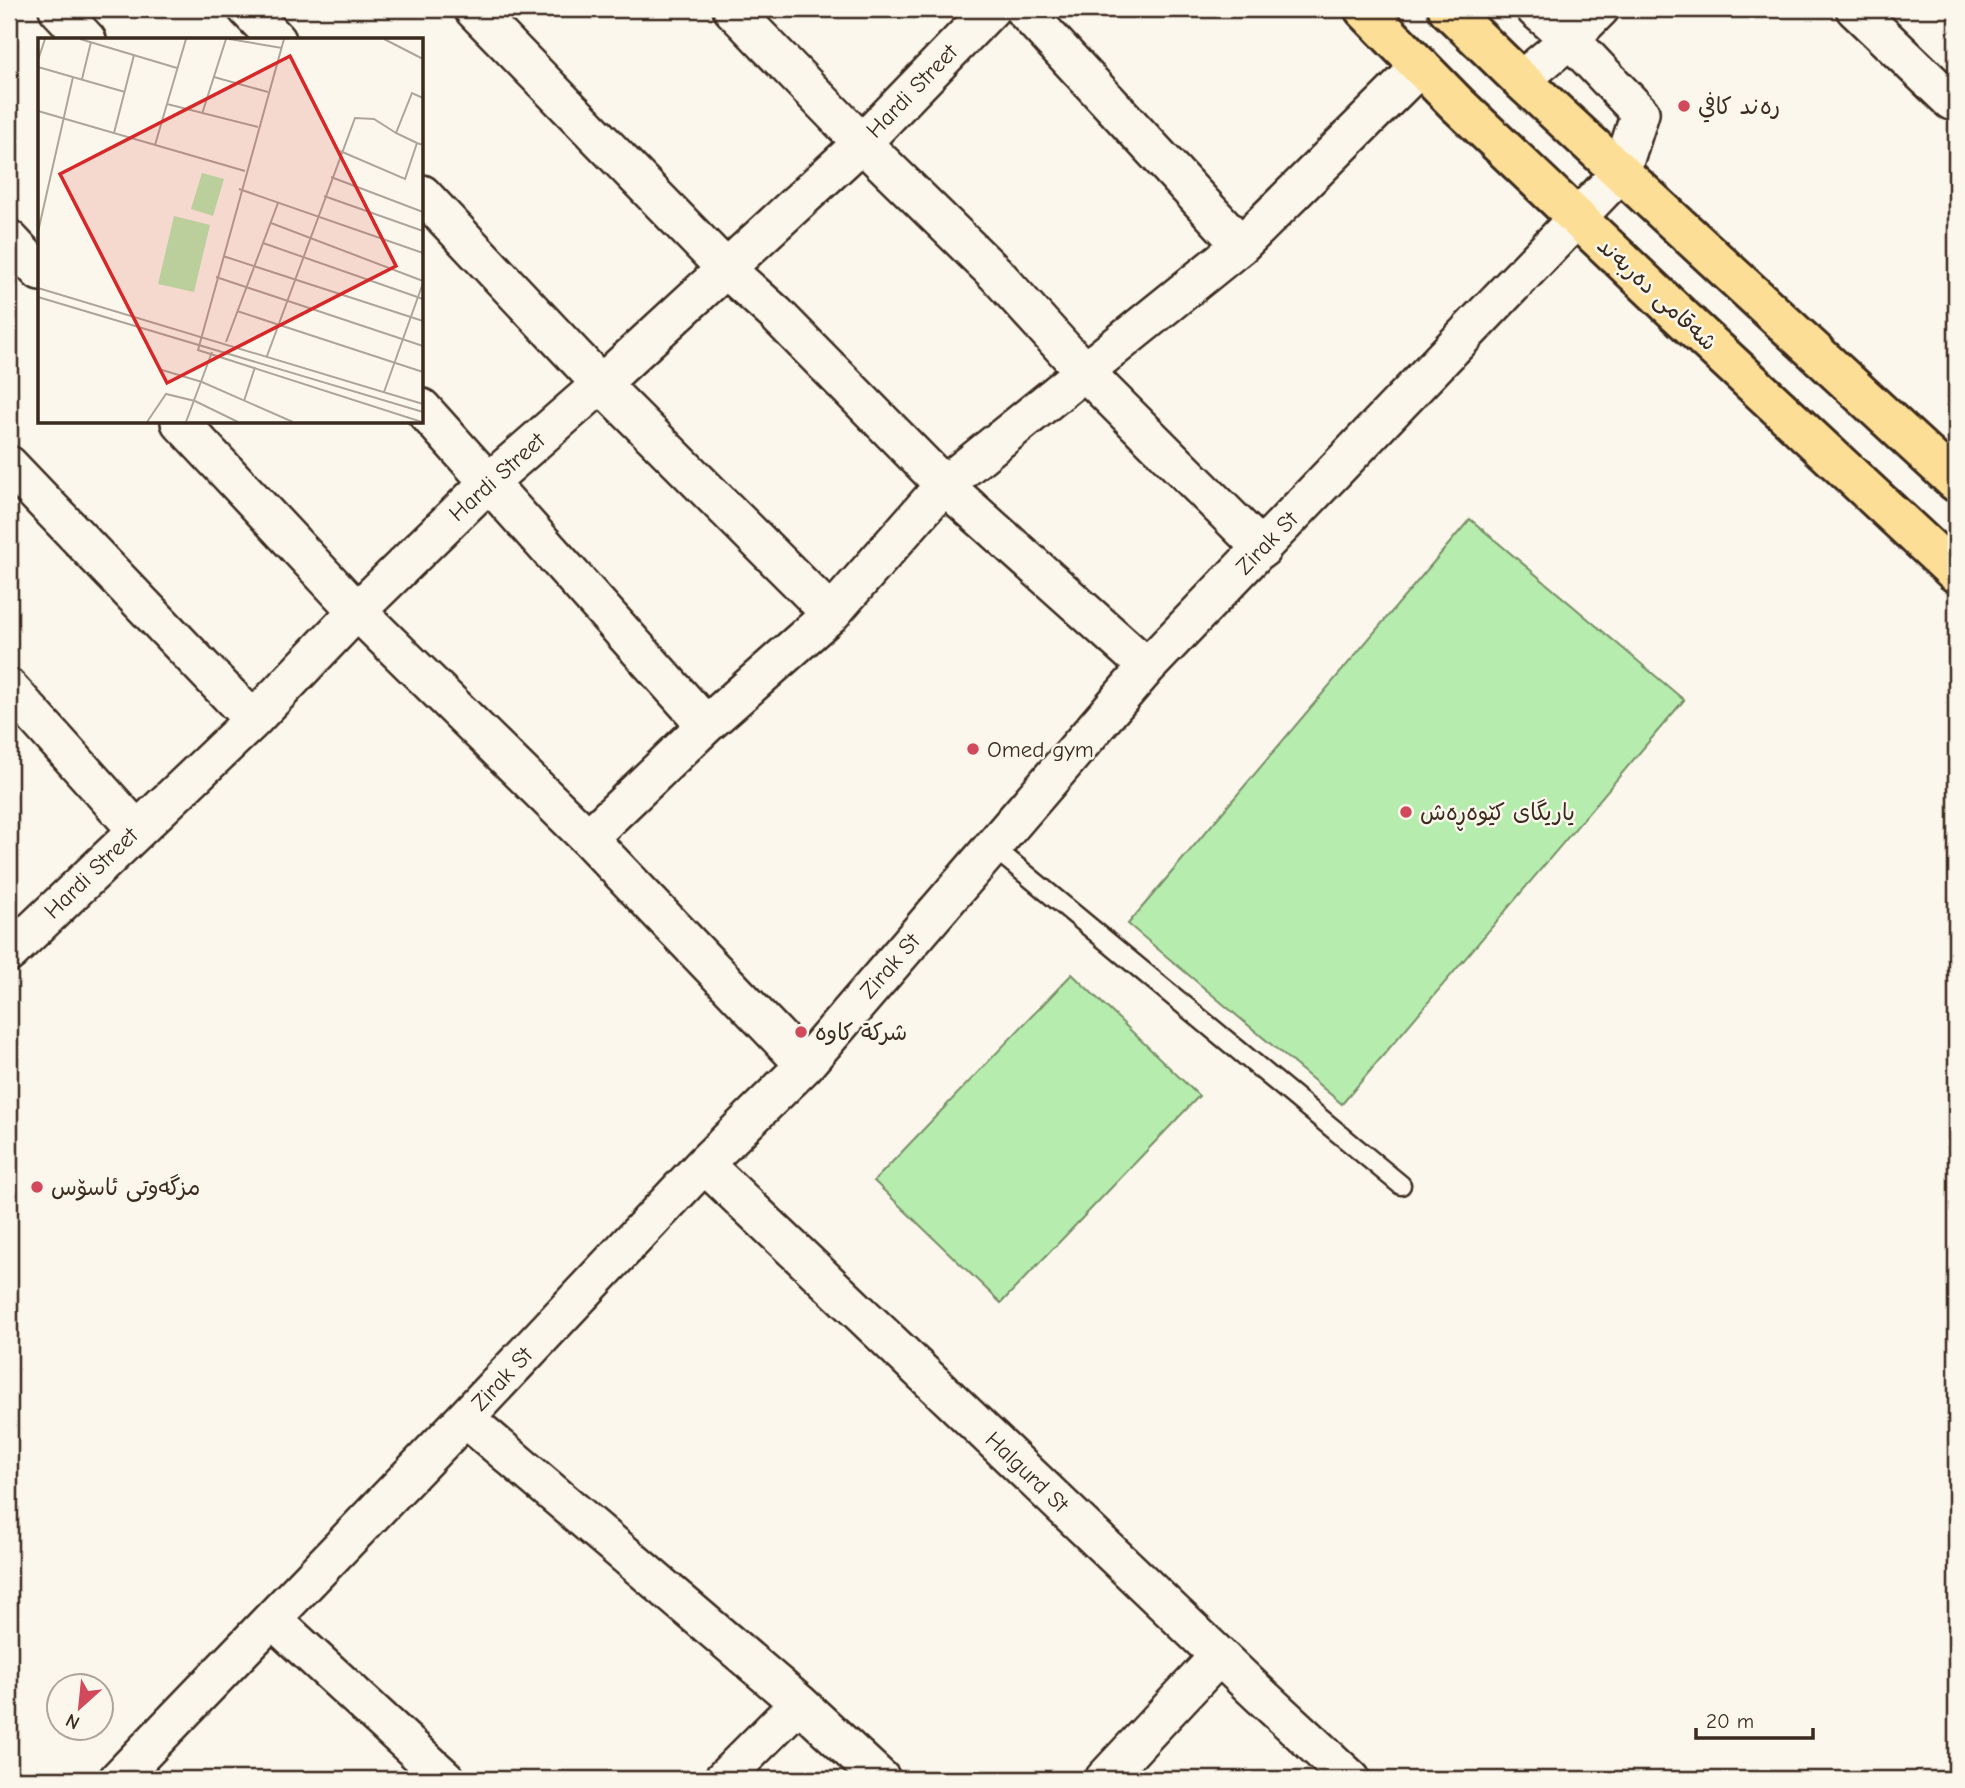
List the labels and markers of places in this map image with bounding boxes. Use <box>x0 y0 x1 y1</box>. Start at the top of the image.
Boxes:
place label: رەند کافي <box>1698 92 1780 123</box>
marker: رەند کافي <box>1676 98 1692 114</box>
place label: Omed gym <box>987 736 1094 763</box>
marker: Omed gym <box>965 741 981 757</box>
place label: یاریگای کێوەڕەش <box>1420 799 1575 831</box>
marker: یاریگای کێوەڕەش <box>1398 804 1414 820</box>
place label: شركة كاوه <box>815 1019 907 1046</box>
marker: شركة كاوه <box>793 1024 809 1040</box>
place label: مزگەوتی ئاسۆس <box>51 1174 200 1202</box>
marker: مزگەوتی ئاسۆس <box>29 1179 45 1195</box>

